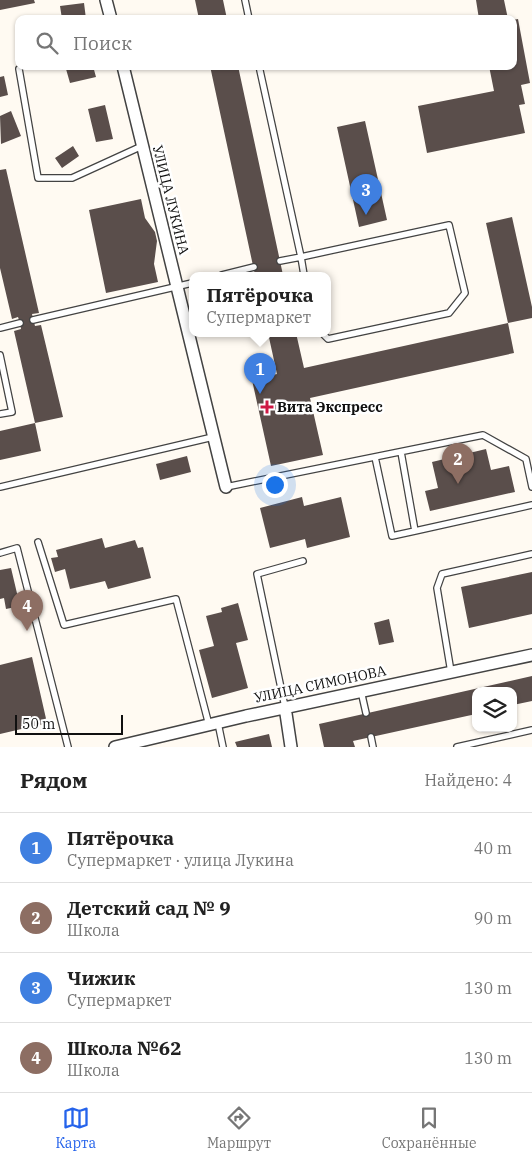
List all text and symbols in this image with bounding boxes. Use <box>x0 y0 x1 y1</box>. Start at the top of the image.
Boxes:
search box <box>15 15 517 70</box>
icon: search <box>33 29 61 57</box>
text: Поиск <box>73 31 132 55</box>
street label: УЛИЦА ЛУКИНА <box>149 143 193 257</box>
pin: 3 <box>350 174 382 215</box>
popup <box>189 272 331 337</box>
text: Пятёрочка <box>206 283 314 307</box>
text: Супермаркет <box>206 307 311 327</box>
pin: 1 <box>244 353 276 394</box>
place label: Вита Экспресс <box>277 398 383 416</box>
marker: Вита Экспресс <box>261 401 273 413</box>
pin: 2 <box>442 443 474 484</box>
your location <box>262 472 288 498</box>
pin: 4 <box>11 590 43 631</box>
street label: УЛИЦА СИМОНОВА <box>252 661 388 707</box>
map controls <box>472 687 517 732</box>
button: layers <box>472 687 517 732</box>
scale bar <box>15 712 122 735</box>
text: 50 m <box>22 715 55 733</box>
text: Рядом <box>20 766 88 794</box>
text: Найдено: 4 <box>424 770 512 790</box>
text: Пятёрочка <box>67 826 174 850</box>
text: 1 <box>31 838 41 858</box>
text: 40 m <box>474 838 512 858</box>
text: Супермаркет · улица Лукина <box>67 850 294 870</box>
text: Детский сад № 9 <box>67 896 231 920</box>
text: 2 <box>31 908 41 928</box>
text: 90 m <box>474 908 512 928</box>
text: Школа <box>67 920 120 940</box>
text: Чижик <box>67 966 135 990</box>
text: 3 <box>31 978 41 998</box>
text: 130 m <box>464 978 512 998</box>
text: Супермаркет <box>67 990 172 1010</box>
text: Школа №62 <box>67 1036 182 1060</box>
text: 4 <box>31 1048 41 1068</box>
text: 130 m <box>464 1048 512 1068</box>
text: Школа <box>67 1060 120 1080</box>
tab: Карта <box>55 1104 96 1152</box>
tab: Маршрут <box>207 1104 271 1152</box>
tab: Сохранённые <box>382 1104 477 1152</box>

